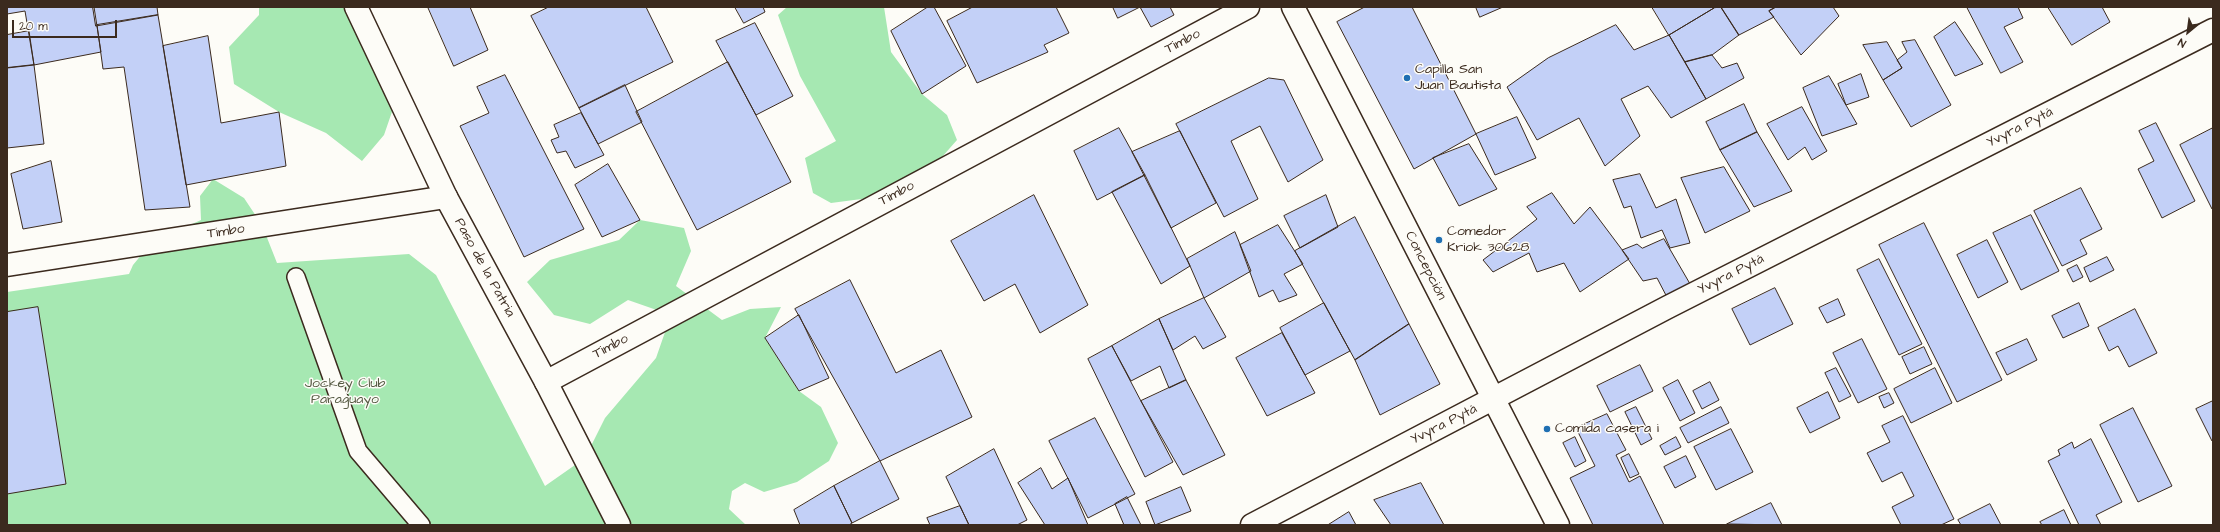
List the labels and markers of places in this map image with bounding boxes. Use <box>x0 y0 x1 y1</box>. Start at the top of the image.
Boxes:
place label: Capilla San Juan Bautista <box>1415 62 1501 94</box>
marker: Capilla San Juan Bautista <box>1402 73 1412 83</box>
place label: Comedor Kriok 30628 <box>1447 224 1529 256</box>
marker: Comedor Kriok 30628 <box>1434 235 1444 245</box>
place label: Comida casera i <box>1555 421 1659 437</box>
marker: Comida casera i <box>1542 424 1552 434</box>

